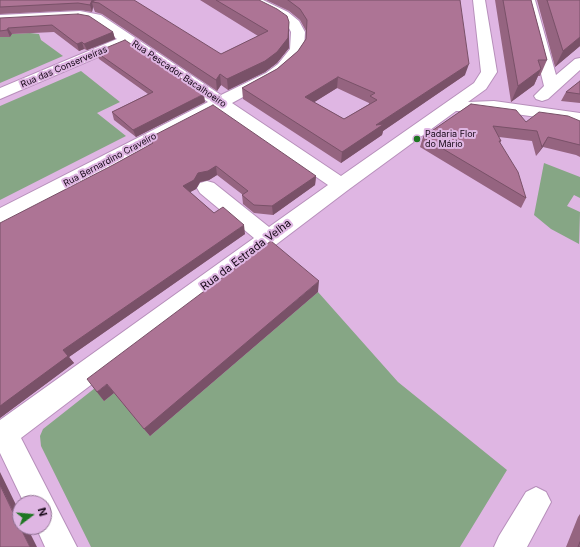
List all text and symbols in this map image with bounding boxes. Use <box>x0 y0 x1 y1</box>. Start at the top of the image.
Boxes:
street label: Rua Pescador Bacalhoeiro <box>130 38 228 110</box>
street label: Rua das Conserveiras <box>19 44 109 90</box>
place label: Padaria Flor do Mário <box>425 129 476 150</box>
street label: Rua Bernardino Craveiro <box>62 131 158 189</box>
marker: Padaria Flor do Mário <box>412 134 422 144</box>
street label: Rua da Estrada Velha <box>198 217 294 293</box>
north arrow <box>12 495 52 535</box>
text: N <box>35 506 50 518</box>

